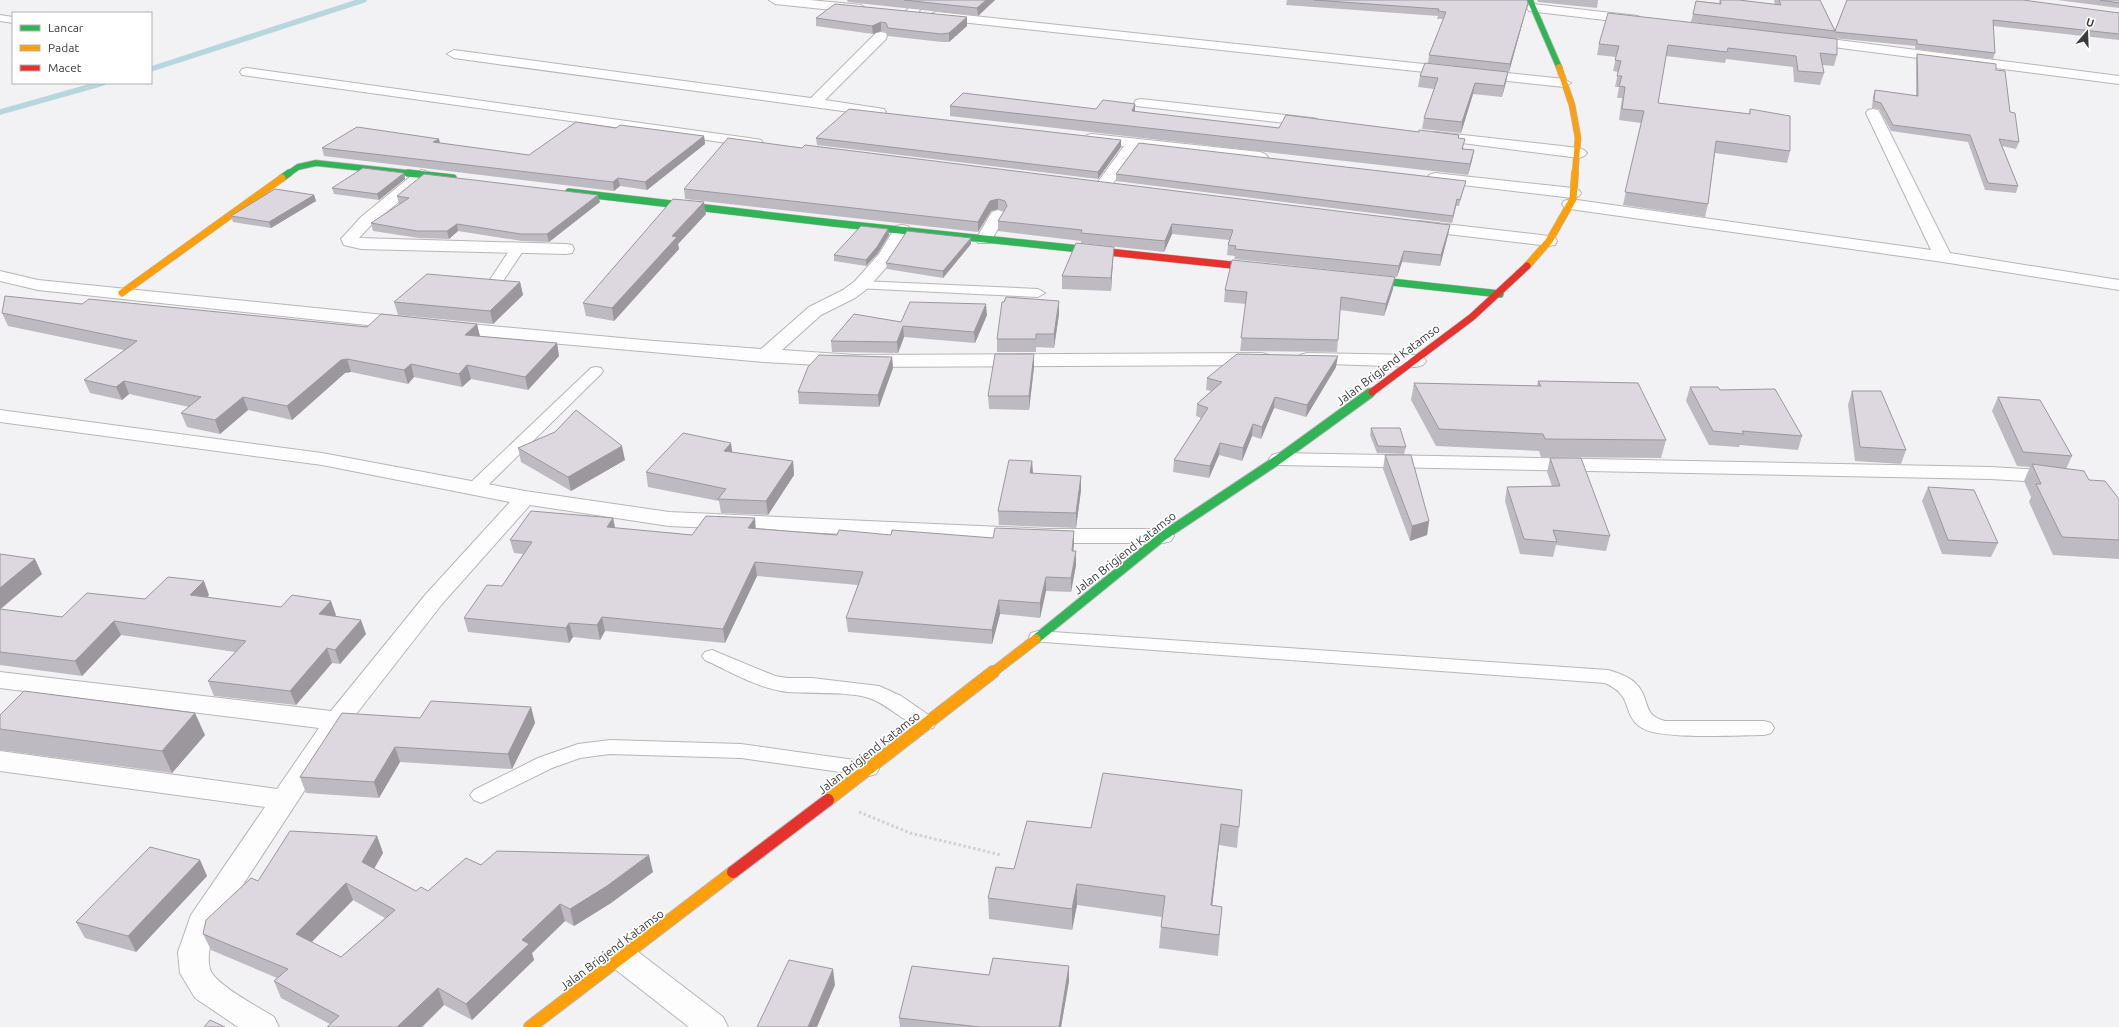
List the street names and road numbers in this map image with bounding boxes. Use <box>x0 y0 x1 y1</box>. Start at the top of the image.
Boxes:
street label: Jalan Brigjend Katamso <box>1333 321 1442 408</box>
street label: Jalan Brigjend Katamso <box>1071 509 1178 597</box>
street label: Jalan Brigjend Katamso <box>815 709 922 797</box>
street label: Jalan Brigjend Katamso <box>557 906 666 993</box>

